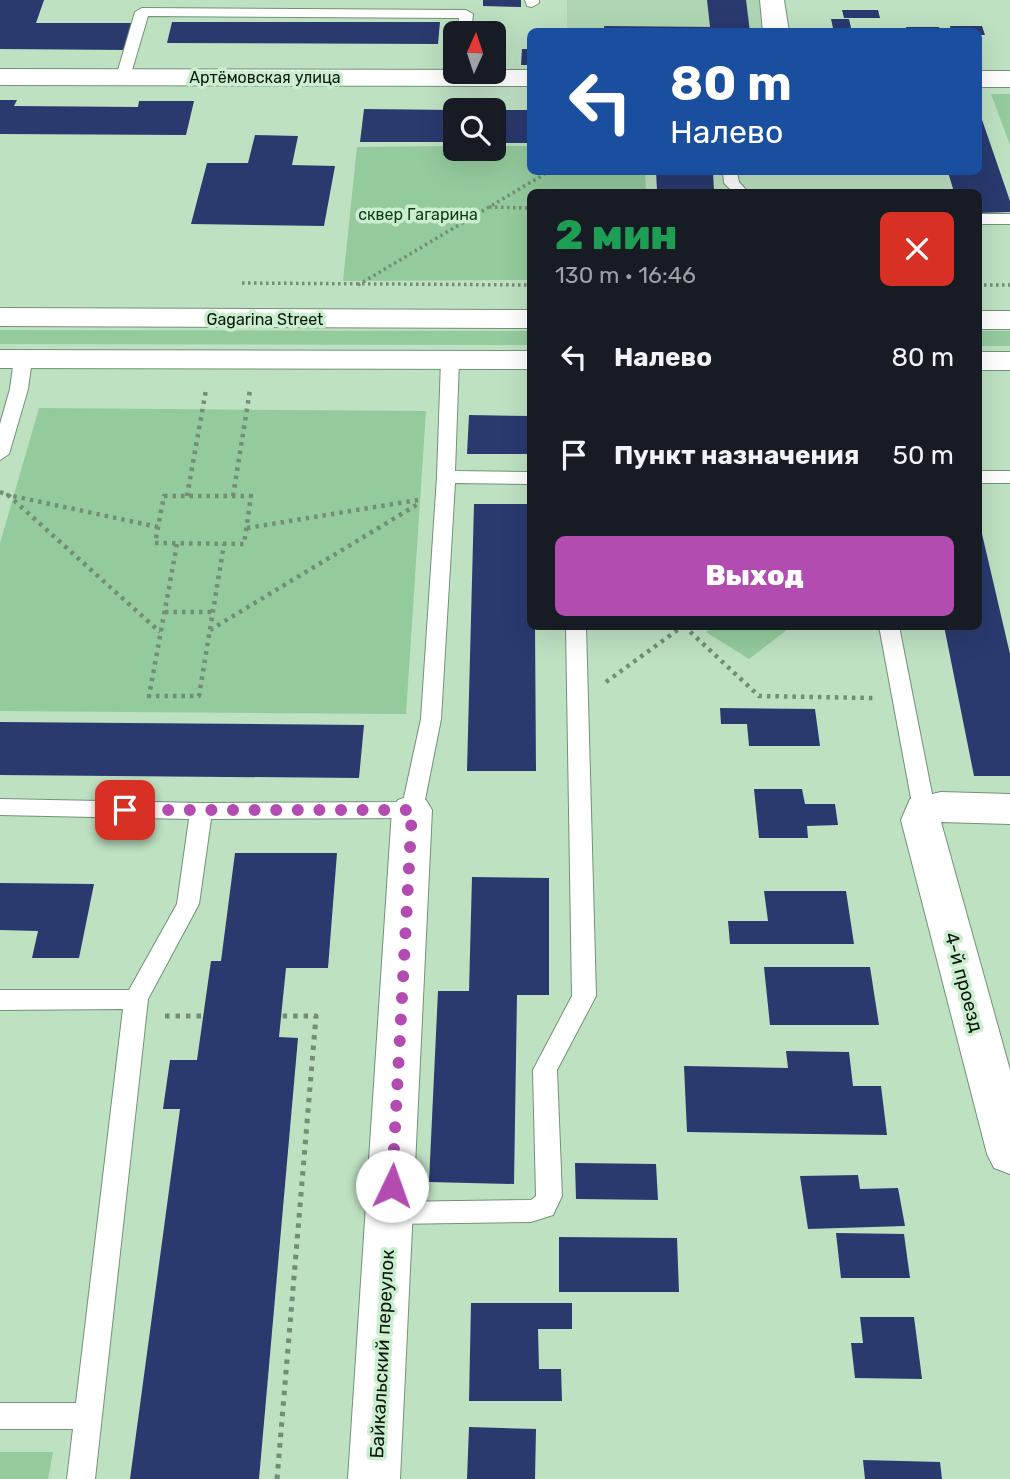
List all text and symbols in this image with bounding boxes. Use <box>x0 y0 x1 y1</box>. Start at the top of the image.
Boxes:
north arrow <box>443 21 506 84</box>
map controls <box>443 21 506 161</box>
text: 80 m <box>670 54 792 112</box>
icon: left <box>555 56 646 147</box>
street label: Артёмовская улица <box>189 68 341 87</box>
button: search <box>443 98 506 161</box>
text: Налево <box>670 113 783 151</box>
park label: сквер Гагарина <box>358 205 478 224</box>
text: 2 мин <box>555 210 678 260</box>
button: close <box>880 212 954 286</box>
text: 130 m · 16:46 <box>555 261 696 289</box>
street label: Gagarina Street <box>207 310 323 329</box>
icon: left <box>555 338 593 376</box>
text: Налево <box>614 342 712 373</box>
text: 80 m <box>891 342 954 373</box>
icon: arrive <box>555 436 593 474</box>
text: Пункт назначения <box>614 440 859 471</box>
text: 50 m <box>893 440 954 471</box>
button: Выход <box>555 536 954 616</box>
pin <box>95 780 155 840</box>
icon: arrive <box>106 791 144 829</box>
street label: 4-й проезд <box>940 930 988 1034</box>
position arrow <box>355 1149 429 1223</box>
street label: Байкальский переулок <box>365 1249 399 1459</box>

